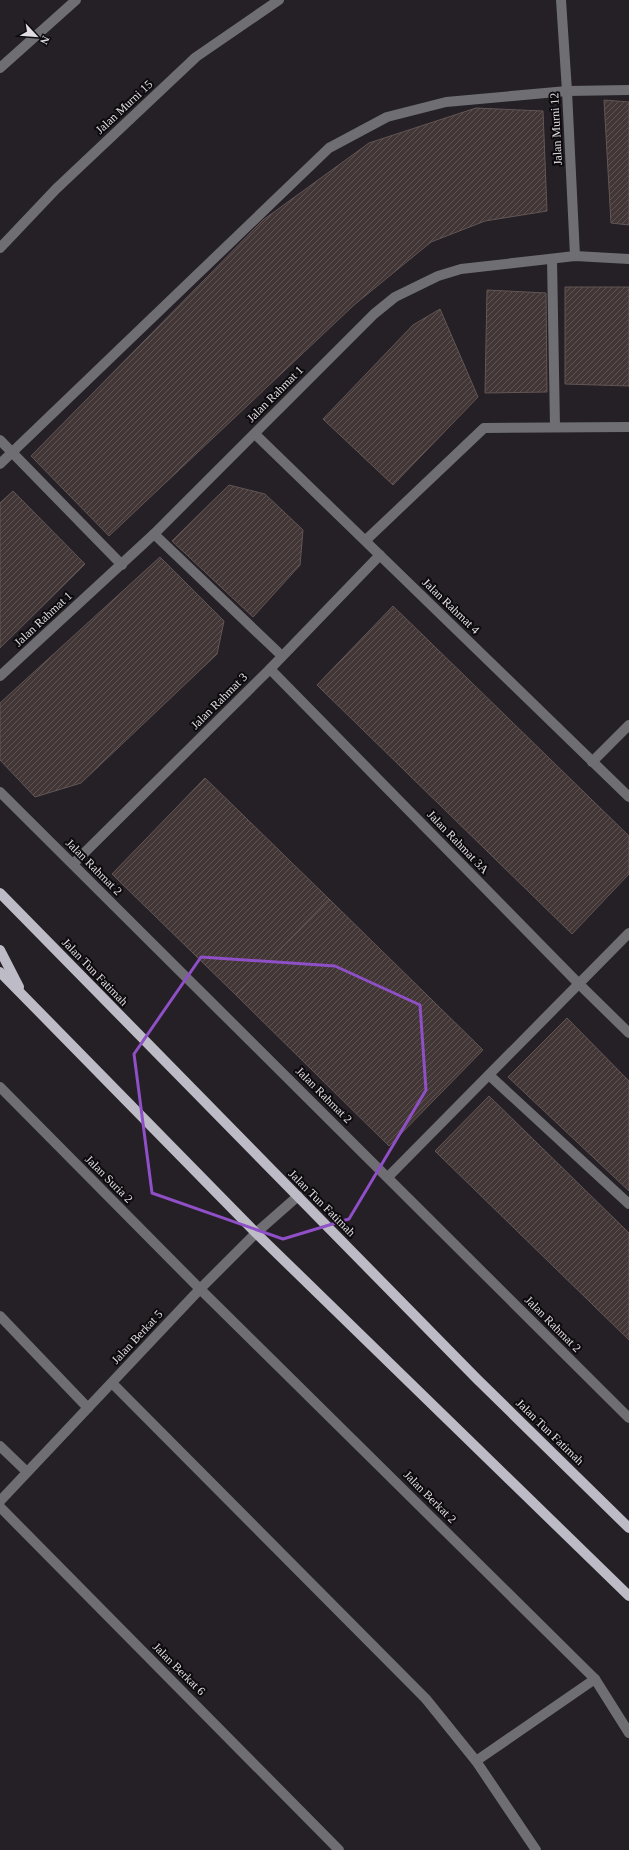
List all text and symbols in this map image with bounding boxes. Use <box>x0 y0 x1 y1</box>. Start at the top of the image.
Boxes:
north arrow <box>16 16 56 56</box>
text: N <box>38 34 52 47</box>
street label: Jalan Murni 15 <box>93 77 155 137</box>
street label: Jalan Murni 12 <box>547 92 565 166</box>
street label: Jalan Rahmat 1 <box>244 363 306 425</box>
street label: Jalan Rahmat 4 <box>420 575 482 637</box>
street label: Jalan Rahmat 1 <box>11 589 75 649</box>
street label: Jalan Rahmat 3 <box>188 670 250 732</box>
street label: Jalan Rahmat 3A <box>424 807 492 877</box>
street label: Jalan Rahmat 2 <box>63 836 125 898</box>
street label: Jalan Tun Fatimah <box>59 935 131 1009</box>
street label: Jalan Rahmat 2 <box>293 1064 355 1126</box>
street label: Jalan Suria 2 <box>82 1152 136 1206</box>
street label: Jalan Tun Fatimah <box>286 1167 358 1239</box>
street label: Jalan Rahmat 2 <box>522 1293 584 1355</box>
street label: Jalan Berkat 5 <box>108 1307 166 1367</box>
street label: Jalan Tun Fatimah <box>513 1396 587 1468</box>
street label: Jalan Berkat 2 <box>401 1468 459 1526</box>
street label: Jalan Berkat 6 <box>150 1640 208 1698</box>

